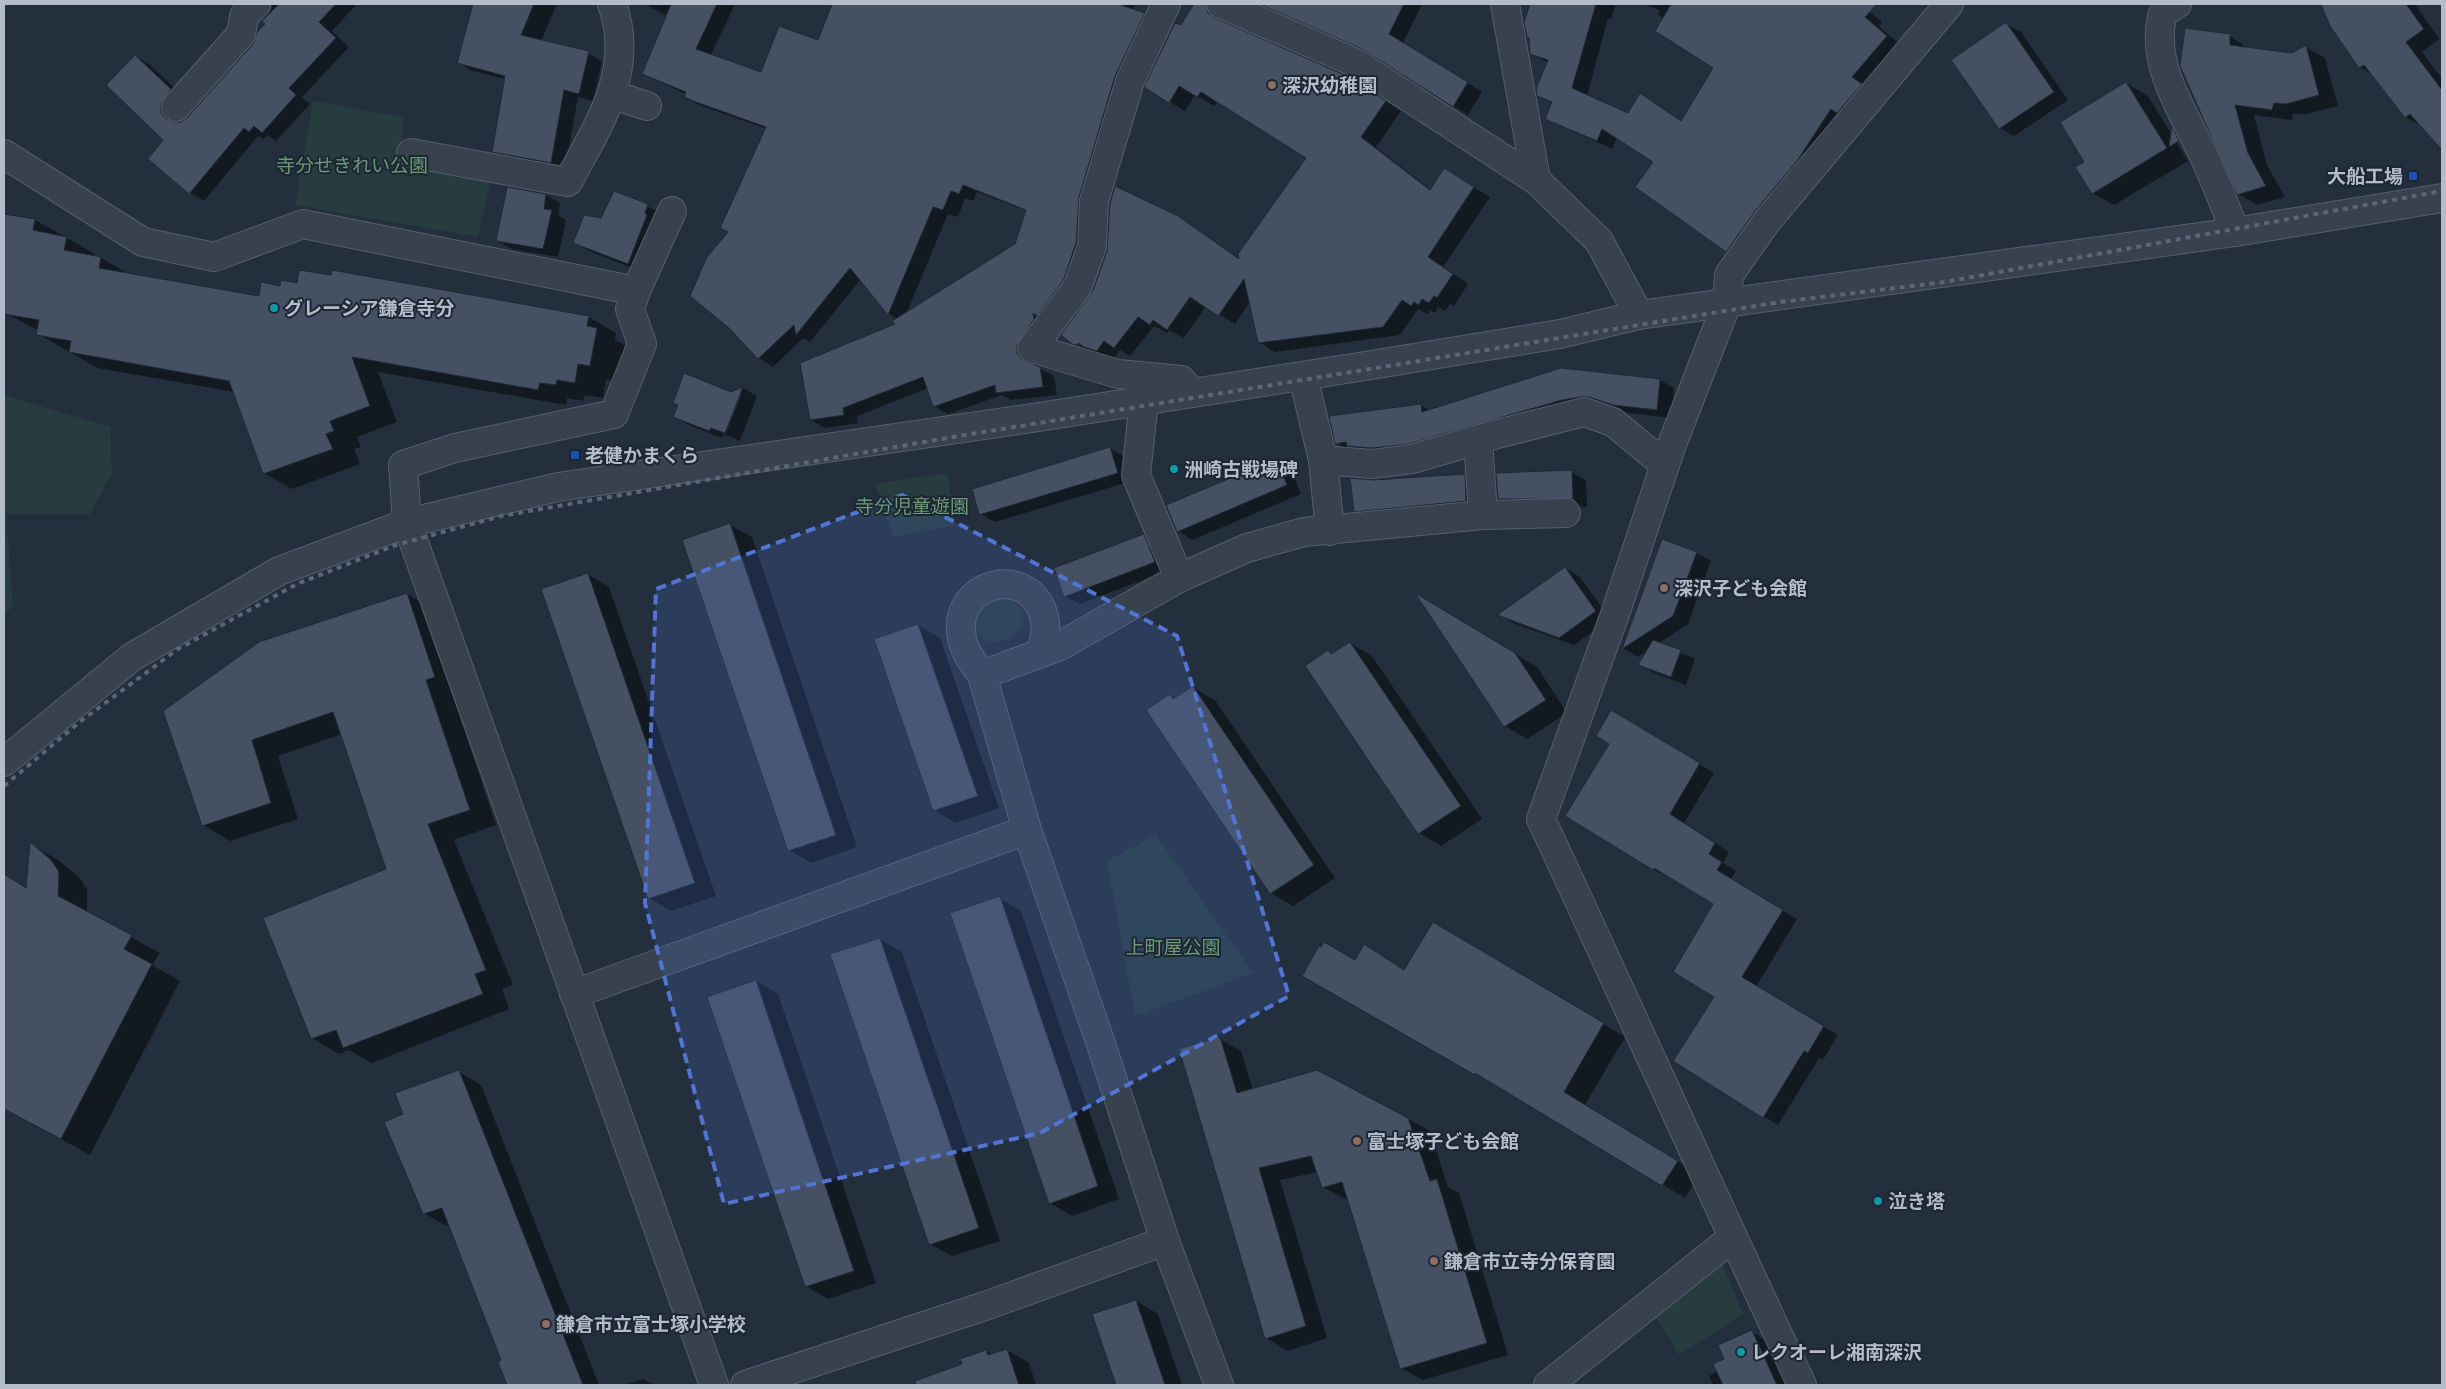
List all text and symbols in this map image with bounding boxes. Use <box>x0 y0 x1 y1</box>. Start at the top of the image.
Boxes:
place label: 深沢幼稚園 <box>1282 73 1377 98</box>
marker: 深沢幼稚園 <box>1266 79 1278 91</box>
park label: 寺分せきれい公園 <box>276 153 428 178</box>
place label: 大船工場 <box>2327 164 2403 189</box>
marker: 大船工場 <box>2407 170 2419 182</box>
place label: グレーシア鎌倉寺分 <box>284 296 455 321</box>
marker: グレーシア鎌倉寺分 <box>268 302 280 314</box>
place label: 老健かまくら <box>585 443 699 468</box>
marker: 老健かまくら <box>569 449 581 461</box>
place label: 洲崎古戦場碑 <box>1184 457 1298 482</box>
marker: 洲崎古戦場碑 <box>1168 463 1180 475</box>
park label: 寺分児童遊園 <box>855 494 969 519</box>
place label: 深沢子ども会館 <box>1674 576 1807 601</box>
marker: 深沢子ども会館 <box>1658 582 1670 594</box>
park label: 上町屋公園 <box>1125 935 1221 960</box>
place label: 富士塚子ども会館 <box>1367 1129 1519 1154</box>
marker: 富士塚子ども会館 <box>1351 1135 1363 1147</box>
place label: 泣き塔 <box>1888 1189 1945 1214</box>
marker: 泣き塔 <box>1872 1195 1884 1207</box>
place label: 鎌倉市立寺分保育園 <box>1443 1249 1615 1274</box>
marker: 鎌倉市立寺分保育園 <box>1428 1255 1440 1267</box>
place label: 鎌倉市立富士塚小学校 <box>555 1312 746 1337</box>
marker: 鎌倉市立富士塚小学校 <box>540 1318 552 1330</box>
place label: レクオーレ湘南深沢 <box>1751 1340 1922 1365</box>
marker: レクオーレ湘南深沢 <box>1735 1346 1747 1358</box>

